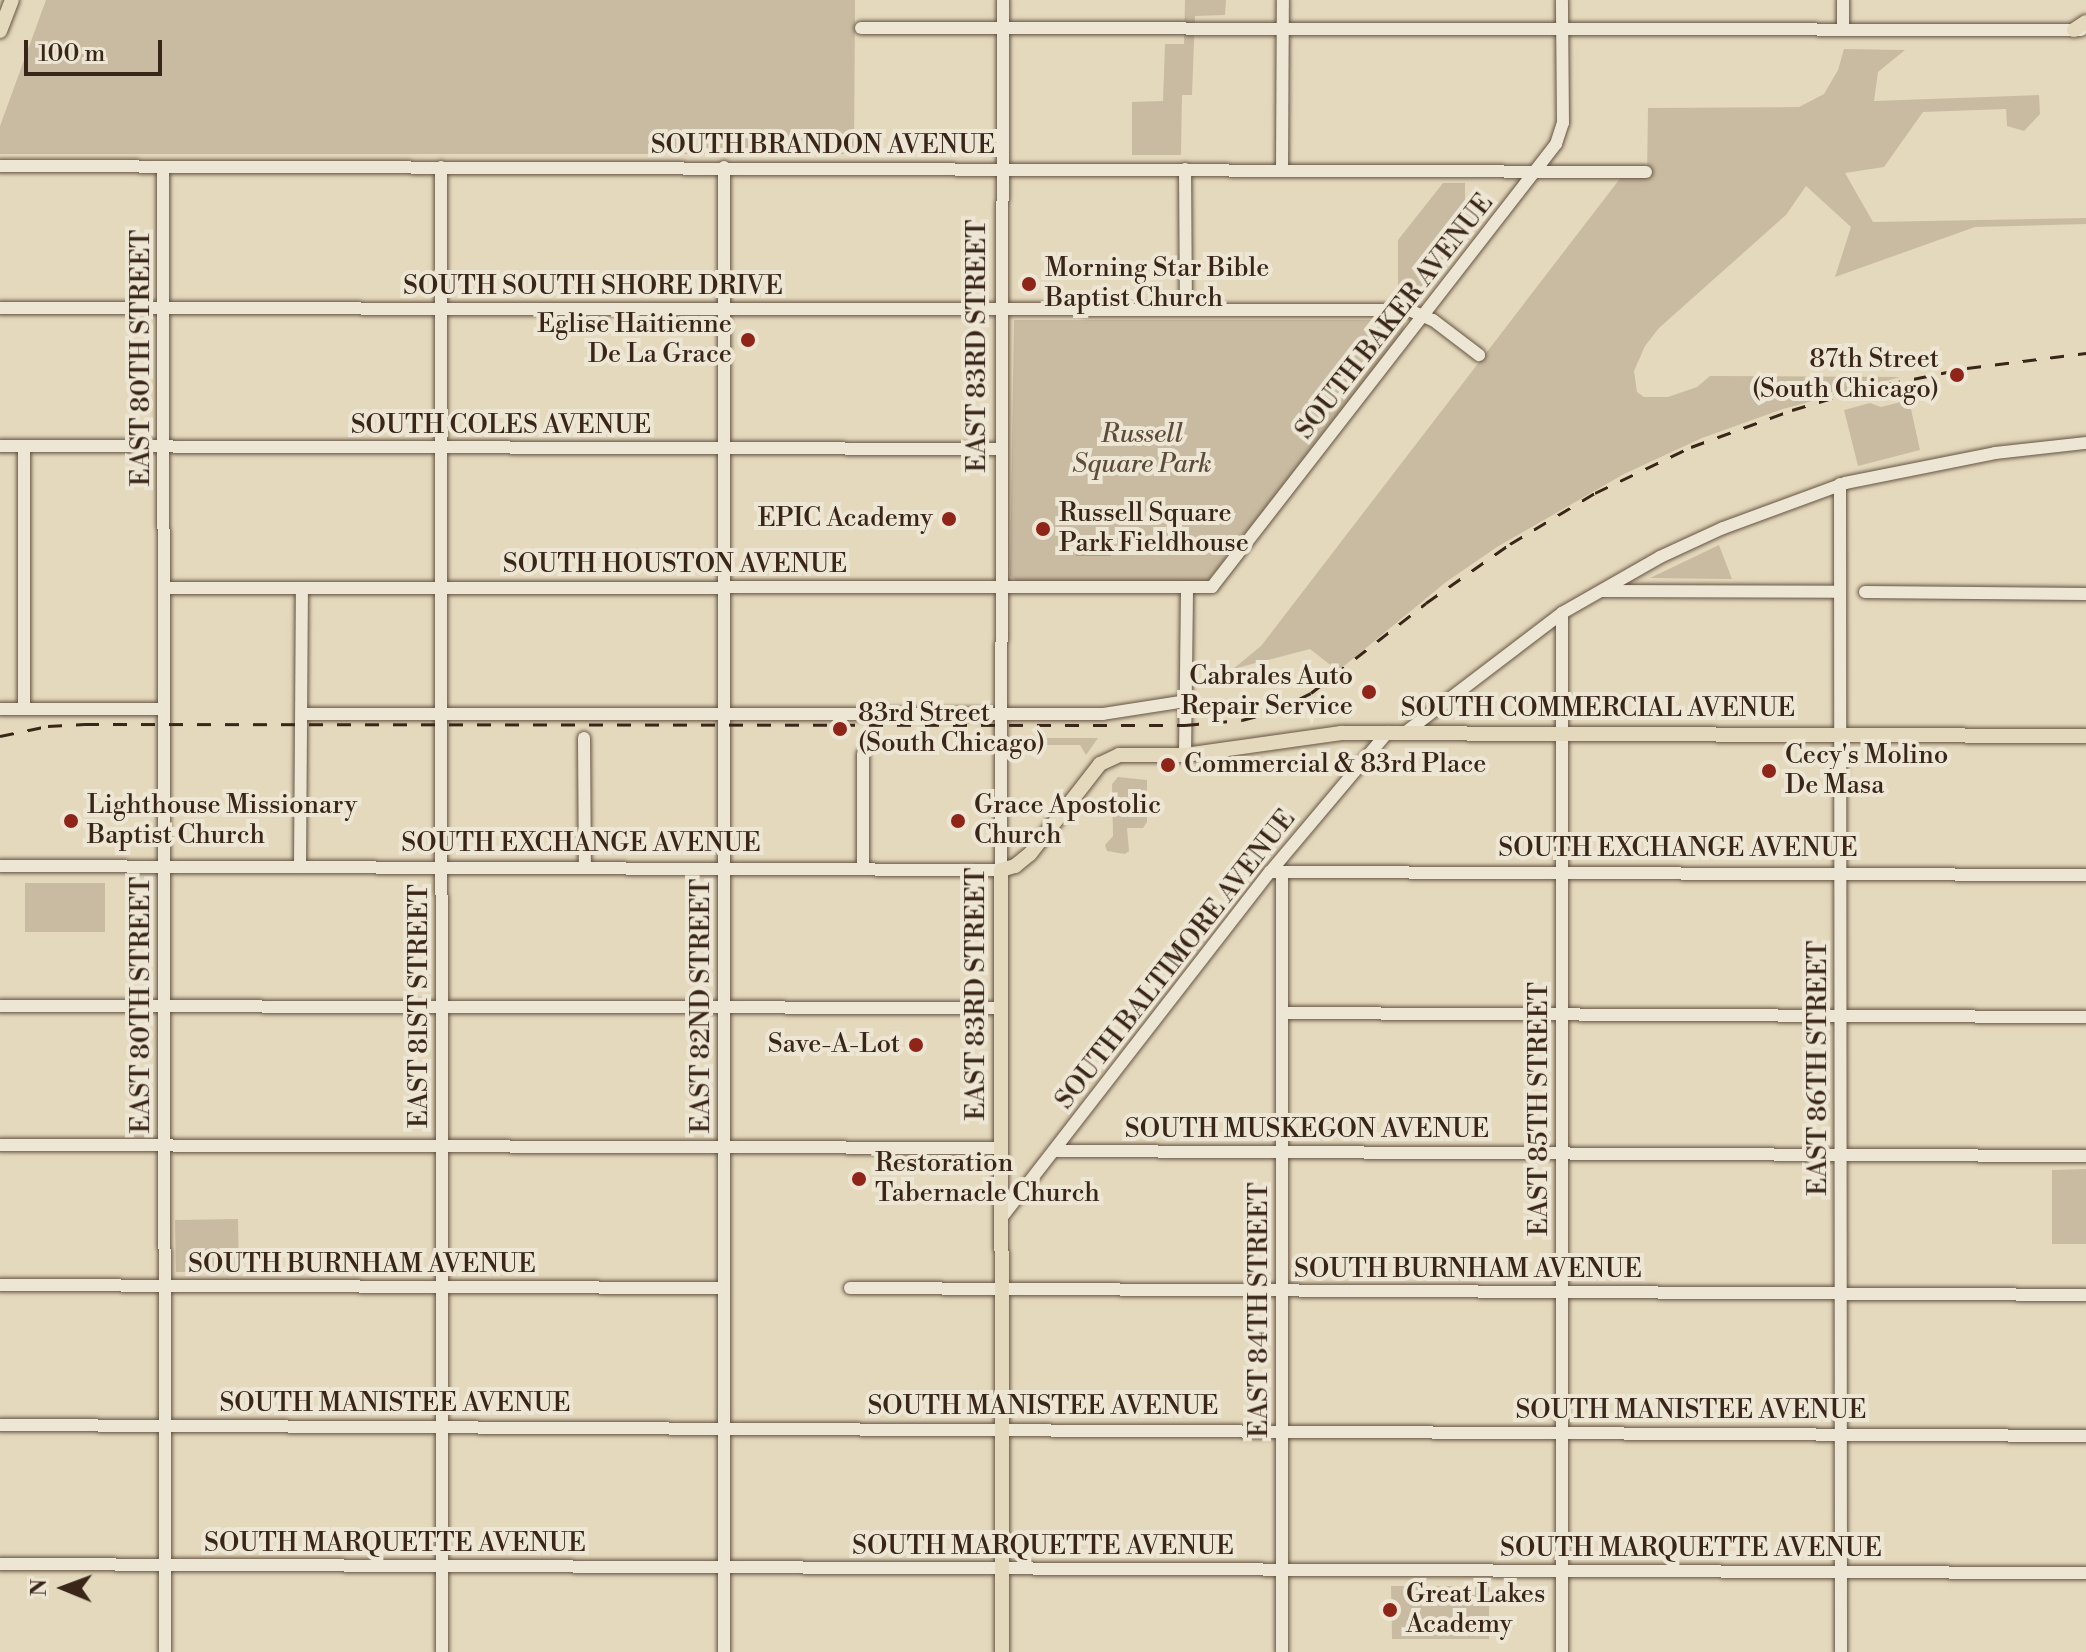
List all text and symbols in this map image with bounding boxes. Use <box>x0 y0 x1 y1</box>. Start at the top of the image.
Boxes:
scale bar <box>28 24 166 74</box>
text: 100 m <box>38 39 105 69</box>
street label: SOUTH BRANDON AVENUE <box>651 130 995 162</box>
street label: SOUTH BAKER AVENUE <box>1290 188 1500 446</box>
street label: EAST 83RD STREET <box>962 220 994 472</box>
street label: EAST 80TH STREET <box>126 230 158 486</box>
place label: Morning Star Bible Baptist Church <box>1045 253 1269 314</box>
street label: SOUTH SOUTH SHORE DRIVE <box>403 271 783 303</box>
marker: Morning Star Bible Baptist Church <box>1020 275 1038 293</box>
place label: Eglise Haitienne De La Grace <box>537 309 732 370</box>
marker: Eglise Haitienne De La Grace <box>739 331 757 349</box>
place label: 87th Street (South Chicago) <box>1752 344 1939 406</box>
marker: 87th Street (South Chicago) <box>1946 364 1968 386</box>
street label: SOUTH COLES AVENUE <box>351 410 651 442</box>
park label: Russell Square Park <box>1072 419 1212 480</box>
place label: Russell Square Park Fieldhouse <box>1059 498 1249 560</box>
place label: EPIC Academy <box>758 503 933 535</box>
marker: EPIC Academy <box>940 510 958 528</box>
marker: Russell Square Park Fieldhouse <box>1034 520 1052 538</box>
street label: SOUTH HOUSTON AVENUE <box>503 549 847 581</box>
place label: Cabrales Auto Repair Service <box>1181 661 1353 722</box>
marker: Cabrales Auto Repair Service <box>1360 683 1378 701</box>
street label: SOUTH COMMERCIAL AVENUE <box>1401 693 1795 725</box>
place label: 83rd Street (South Chicago) <box>858 698 1045 760</box>
marker: 83rd Street (South Chicago) <box>829 718 851 740</box>
place label: Cecy's Molino De Masa <box>1785 740 1948 802</box>
place label: Commercial & 83rd Place <box>1184 749 1486 781</box>
marker: Commercial & 83rd Place <box>1159 756 1177 774</box>
marker: Cecy's Molino De Masa <box>1760 762 1778 780</box>
place label: Lighthouse Missionary Baptist Church <box>87 790 357 852</box>
place label: Grace Apostolic Church <box>974 790 1161 852</box>
street label: SOUTH BALTIMORE AVENUE <box>1050 804 1302 1116</box>
marker: Lighthouse Missionary Baptist Church <box>62 812 80 830</box>
marker: Grace Apostolic Church <box>949 812 967 830</box>
street label: SOUTH EXCHANGE AVENUE <box>401 828 761 860</box>
street label: SOUTH EXCHANGE AVENUE <box>1498 833 1858 865</box>
street label: EAST 83RD STREET <box>961 868 993 1120</box>
street label: EAST 80TH STREET <box>126 877 158 1133</box>
street label: EAST 82ND STREET <box>686 879 718 1133</box>
street label: EAST 81ST STREET <box>404 884 436 1128</box>
street label: EAST 86TH STREET <box>1803 940 1835 1196</box>
street label: EAST 85TH STREET <box>1524 982 1556 1236</box>
place label: Save-A-Lot <box>768 1029 900 1061</box>
marker: Save-A-Lot <box>907 1036 925 1054</box>
street label: SOUTH MUSKEGON AVENUE <box>1125 1114 1489 1146</box>
place label: Restoration Tabernacle Church <box>875 1148 1100 1210</box>
marker: Restoration Tabernacle Church <box>850 1170 868 1188</box>
street label: EAST 84TH STREET <box>1244 1182 1276 1438</box>
street label: SOUTH BURNHAM AVENUE <box>188 1249 536 1281</box>
street label: SOUTH BURNHAM AVENUE <box>1294 1254 1642 1286</box>
street label: SOUTH MANISTEE AVENUE <box>219 1388 571 1420</box>
street label: SOUTH MANISTEE AVENUE <box>867 1391 1219 1423</box>
street label: SOUTH MANISTEE AVENUE <box>1515 1395 1867 1427</box>
street label: SOUTH MARQUETTE AVENUE <box>204 1528 586 1560</box>
street label: SOUTH MARQUETTE AVENUE <box>852 1531 1234 1563</box>
street label: SOUTH MARQUETTE AVENUE <box>1500 1533 1882 1565</box>
north arrow <box>24 1548 104 1628</box>
text: N <box>26 1579 53 1597</box>
place label: Great Lakes Academy <box>1406 1579 1545 1640</box>
marker: Great Lakes Academy <box>1381 1601 1399 1619</box>

